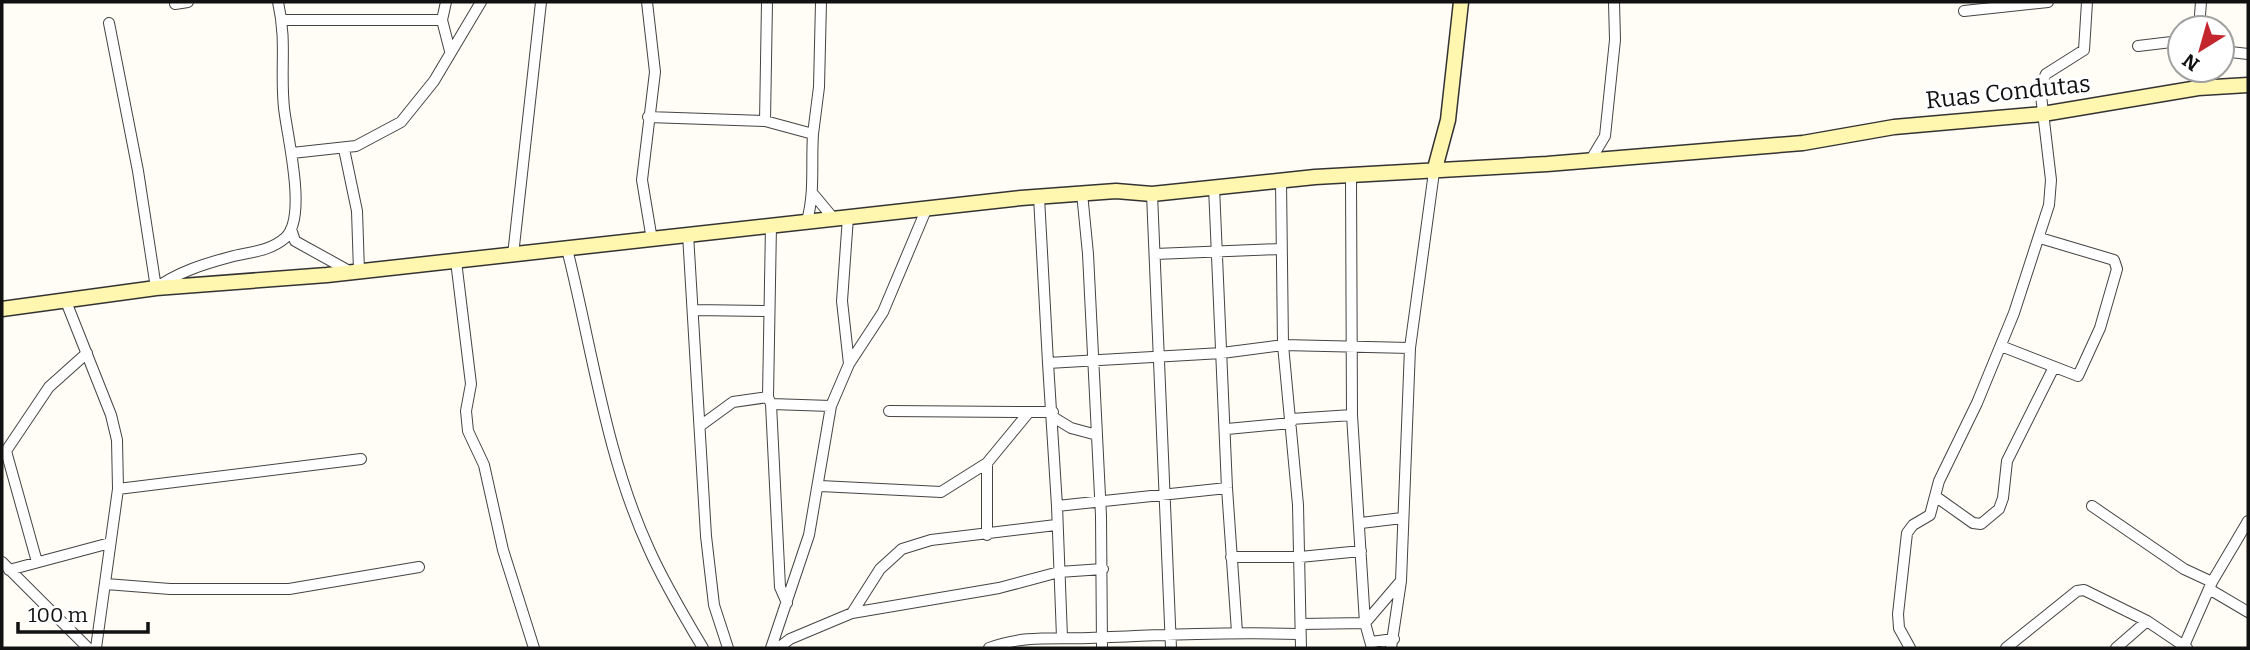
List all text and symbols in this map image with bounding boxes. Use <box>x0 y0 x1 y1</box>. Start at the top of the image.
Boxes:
north arrow <box>2166 14 2236 84</box>
text: N <box>2178 48 2204 76</box>
street label: Ruas Condutas <box>1924 69 2092 115</box>
scale bar <box>18 590 147 634</box>
text: 100 m <box>28 602 88 628</box>

